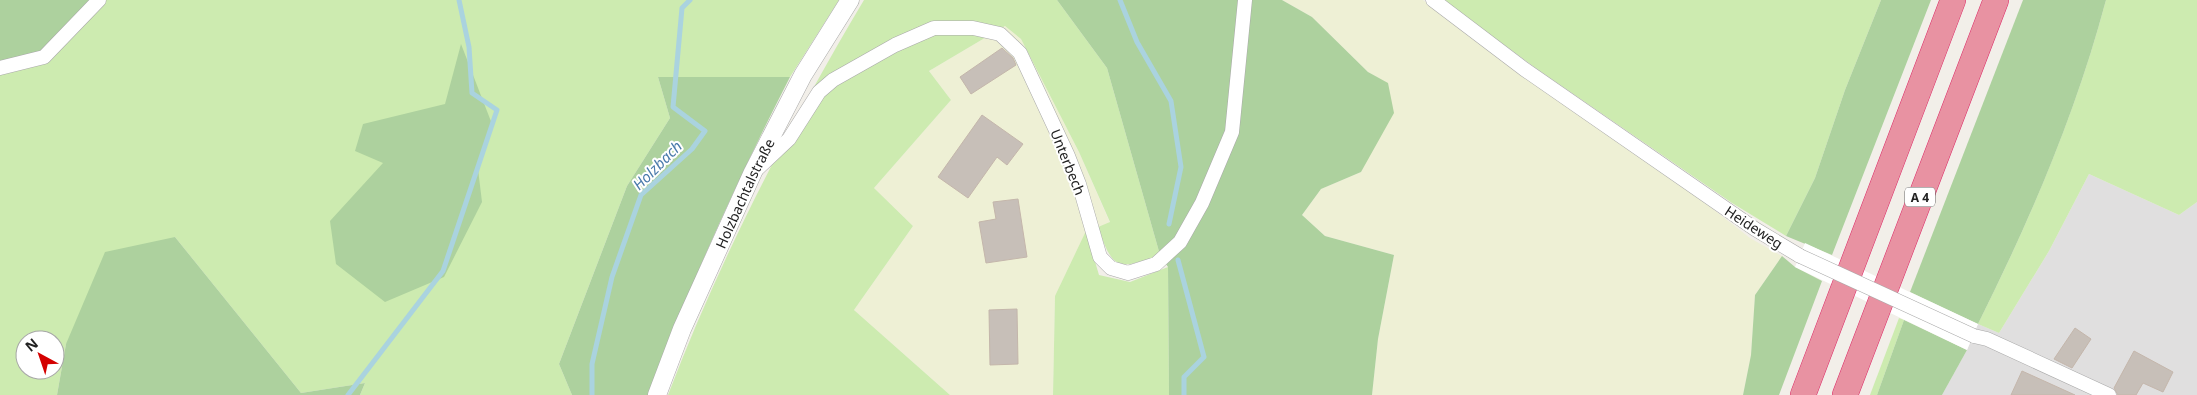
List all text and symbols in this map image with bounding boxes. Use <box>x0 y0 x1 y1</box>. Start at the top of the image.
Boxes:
street label: Unterbech <box>1046 126 1090 198</box>
street label: Holzbachtalstraße <box>710 135 778 251</box>
water label: Holzbach <box>628 136 686 194</box>
road number: A 4 <box>1905 188 1935 206</box>
street label: Heideweg <box>1721 201 1787 253</box>
north arrow <box>15 330 65 380</box>
text: N <box>21 334 42 356</box>

